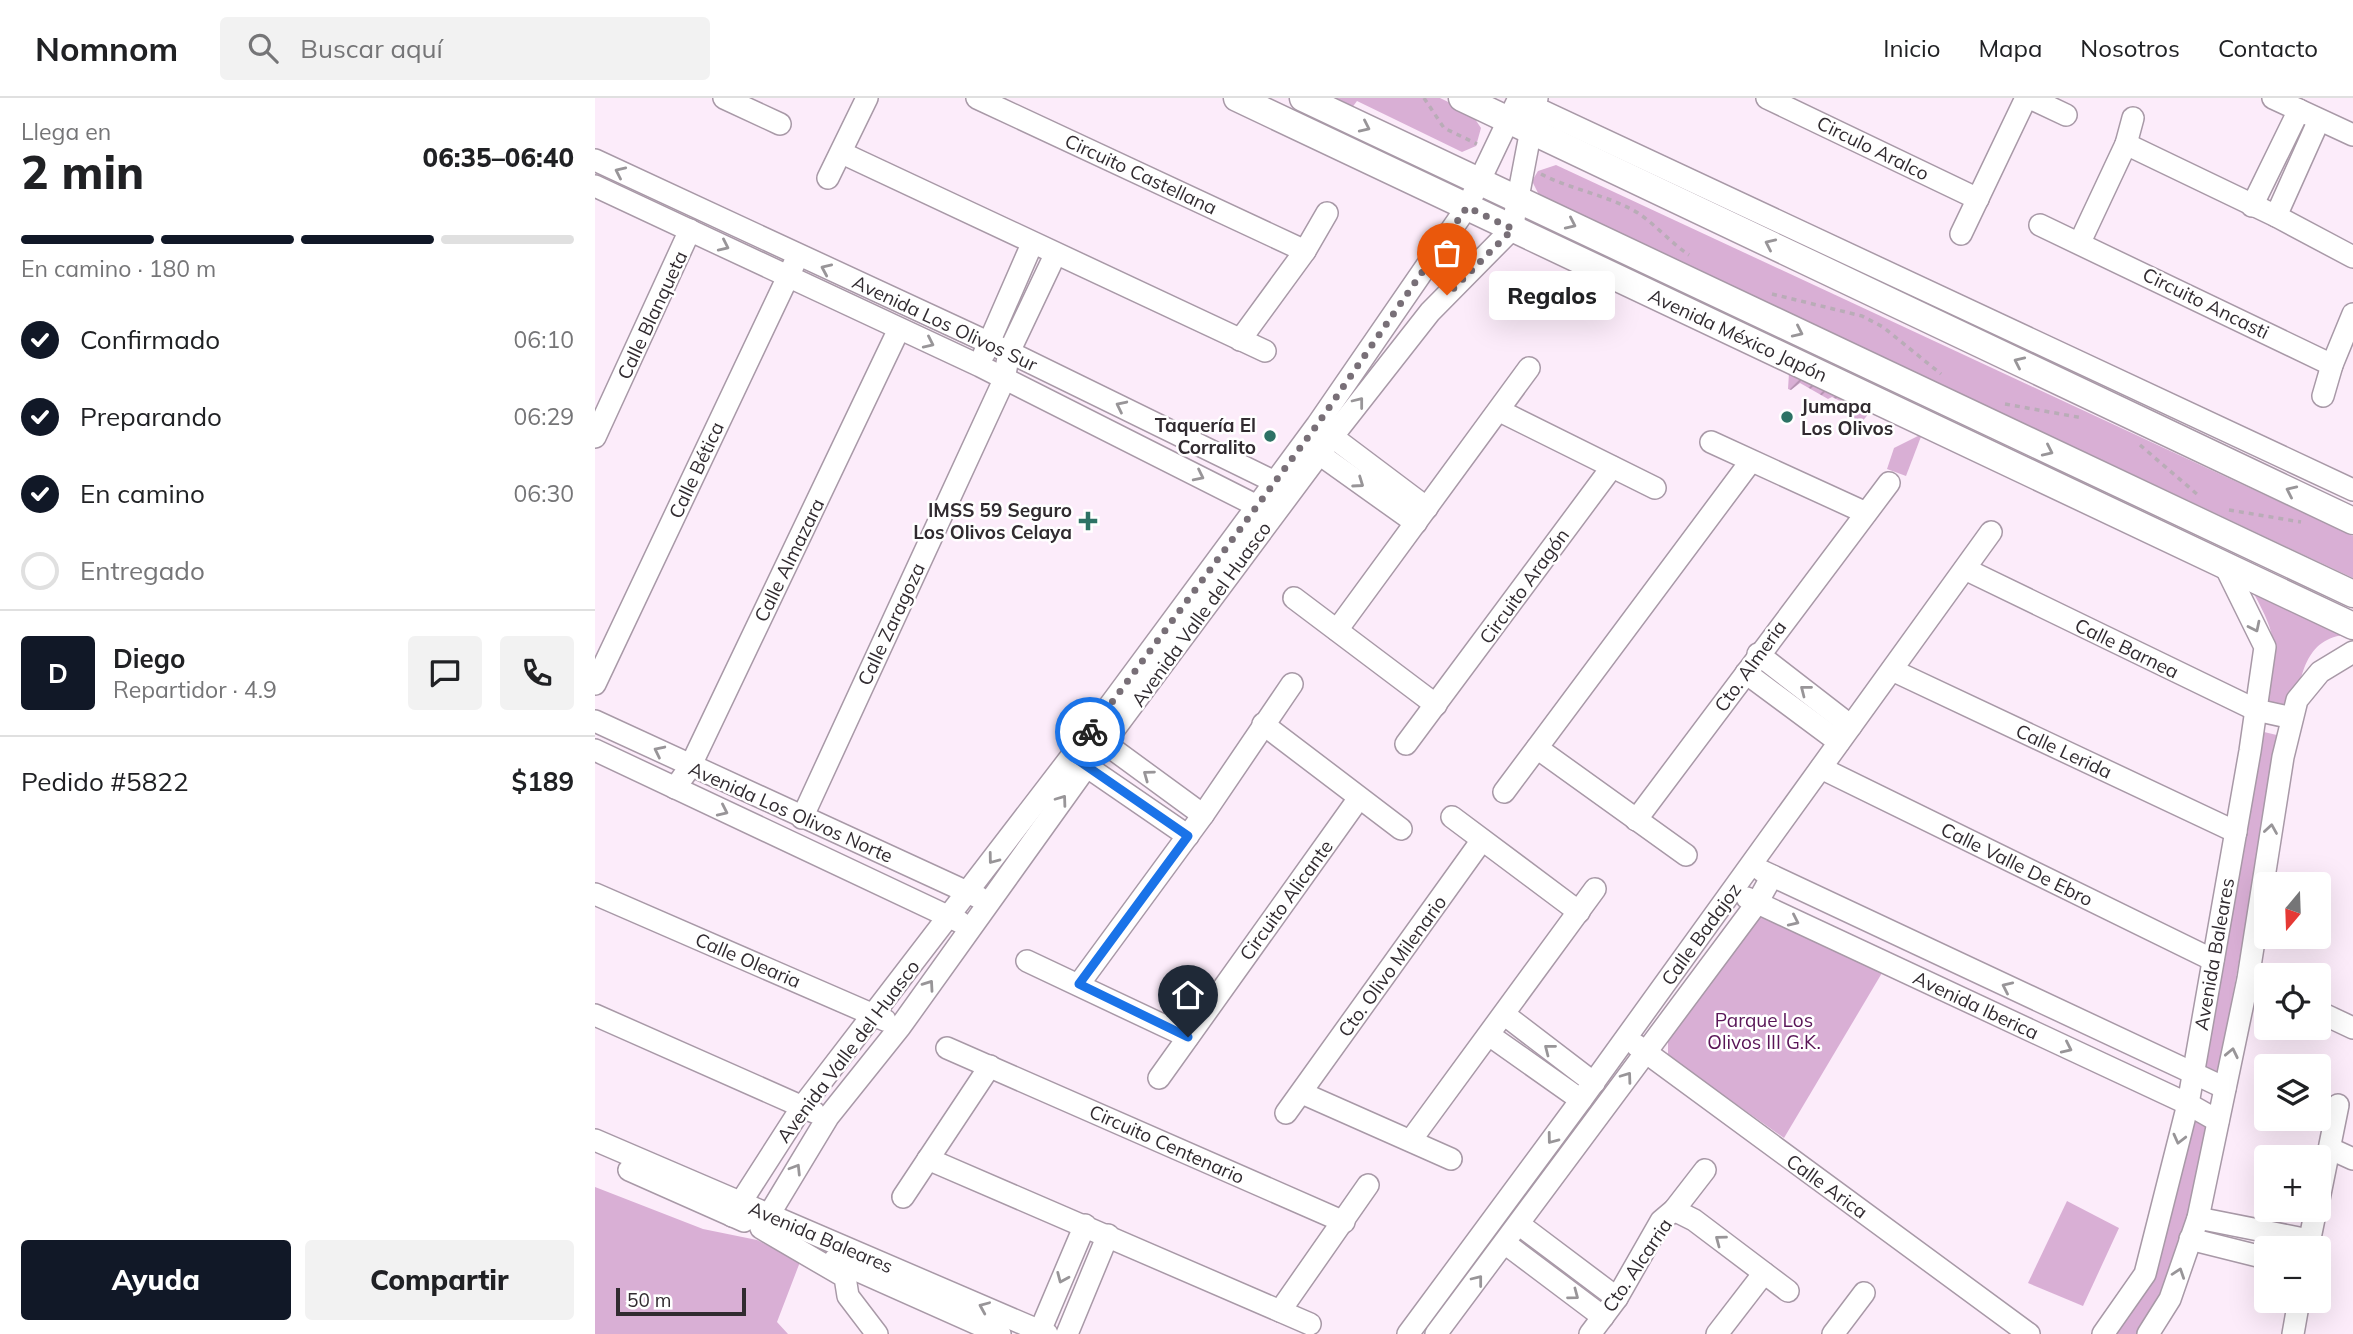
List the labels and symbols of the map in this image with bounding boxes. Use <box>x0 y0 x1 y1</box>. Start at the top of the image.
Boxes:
street label: Circulo Aralco <box>1813 111 1933 185</box>
one-way arrow <box>1358 119 1370 133</box>
street label: Circuito Castellana <box>1061 128 1221 220</box>
one-way arrow <box>615 166 627 180</box>
one-way arrow <box>1564 216 1576 230</box>
pin <box>1417 223 1477 295</box>
one-way arrow <box>717 237 729 251</box>
one-way arrow <box>1765 238 1777 252</box>
street label: Calle Blanqueta <box>612 247 692 383</box>
street label: Circuito Ancasti <box>2139 262 2273 344</box>
one-way arrow <box>821 263 833 277</box>
street label: Avenida Los Olivos Sur <box>849 270 1041 376</box>
callout: Regalos <box>1489 270 1615 320</box>
street label: Avenida México Japón <box>1645 283 1831 387</box>
one-way arrow <box>1791 324 1803 338</box>
one-way arrow <box>922 335 934 349</box>
one-way arrow <box>2014 357 2026 371</box>
place label: Jumapa Los Olivos <box>1801 394 1893 440</box>
one-way arrow <box>1351 398 1363 411</box>
one-way arrow <box>1116 400 1128 414</box>
marker: Jumapa Los Olivos <box>1779 409 1795 425</box>
place label: Taquería El Corralito <box>1155 413 1256 459</box>
street label: Calle Bética <box>663 418 729 522</box>
marker: Taquería El Corralito <box>1262 428 1278 444</box>
one-way arrow <box>2041 442 2053 456</box>
one-way arrow <box>1192 468 1204 482</box>
one-way arrow <box>1351 475 1364 487</box>
one-way arrow <box>2286 486 2298 500</box>
street label: Calle Almazara <box>749 494 829 626</box>
place label: IMSS 59 Seguro Los Olivos Celaya <box>913 498 1072 544</box>
marker: IMSS 59 Seguro Los Olivos Celaya <box>1078 511 1098 531</box>
street label: Avenida Valle del Huasco <box>1126 517 1276 711</box>
street label: Circuito Aragón <box>1474 523 1574 649</box>
street label: Calle Zaragoza <box>852 559 930 689</box>
street label: Calle Barnea <box>2071 613 2183 683</box>
street label: Cto. Almeria <box>1709 616 1791 716</box>
one-way arrow <box>2247 620 2261 632</box>
one-way arrow <box>1800 685 1812 698</box>
courier <box>1055 697 1125 767</box>
street label: Calle Lerida <box>2012 718 2116 784</box>
one-way arrow <box>654 746 666 760</box>
street label: Avenida Los Olivos Norte <box>685 756 897 868</box>
one-way arrow <box>1143 771 1156 783</box>
one-way arrow <box>1053 795 1066 808</box>
one-way arrow <box>716 803 728 817</box>
street label: Calle Valle De Ebro <box>1937 817 2097 911</box>
one-way arrow <box>2263 823 2278 835</box>
street label: Circuito Alicante <box>1234 835 1338 965</box>
one-way arrow <box>988 852 1001 864</box>
north arrow <box>2254 872 2331 948</box>
street label: Avenida Baleares <box>2189 876 2239 1032</box>
street label: Calle Badajoz <box>1656 878 1746 990</box>
street label: Cto. Olivo Milenario <box>1333 891 1451 1041</box>
one-way arrow <box>1787 912 1799 926</box>
street label: Calle Olearia <box>692 927 804 993</box>
street label: Avenida Valle del Huasco <box>771 955 925 1147</box>
pin <box>1158 965 1218 1037</box>
street label: Avenida Iberica <box>1909 965 2043 1045</box>
one-way arrow <box>921 980 933 993</box>
one-way arrow <box>2002 981 2015 995</box>
park label: Parque Los Olivos III G.K. <box>1707 1008 1821 1054</box>
one-way arrow <box>2060 1040 2072 1054</box>
one-way arrow <box>1545 1044 1557 1057</box>
one-way arrow <box>2224 1047 2239 1059</box>
one-way arrow <box>1619 1072 1631 1085</box>
street label: Circuito Centenario <box>1086 1099 1248 1189</box>
one-way arrow <box>1548 1131 1561 1144</box>
one-way arrow <box>2173 1133 2187 1145</box>
street label: Calle Arica <box>1782 1149 1872 1223</box>
one-way arrow <box>788 1164 801 1177</box>
street label: Avenida Baleares <box>745 1196 897 1278</box>
street label: Cto. Alcarria <box>1597 1214 1677 1316</box>
one-way arrow <box>1715 1236 1728 1248</box>
one-way arrow <box>2171 1268 2185 1280</box>
one-way arrow <box>1057 1271 1071 1283</box>
one-way arrow <box>1469 1275 1482 1288</box>
scale bar <box>616 1285 745 1317</box>
one-way arrow <box>1566 1287 1579 1300</box>
one-way arrow <box>979 1301 992 1315</box>

